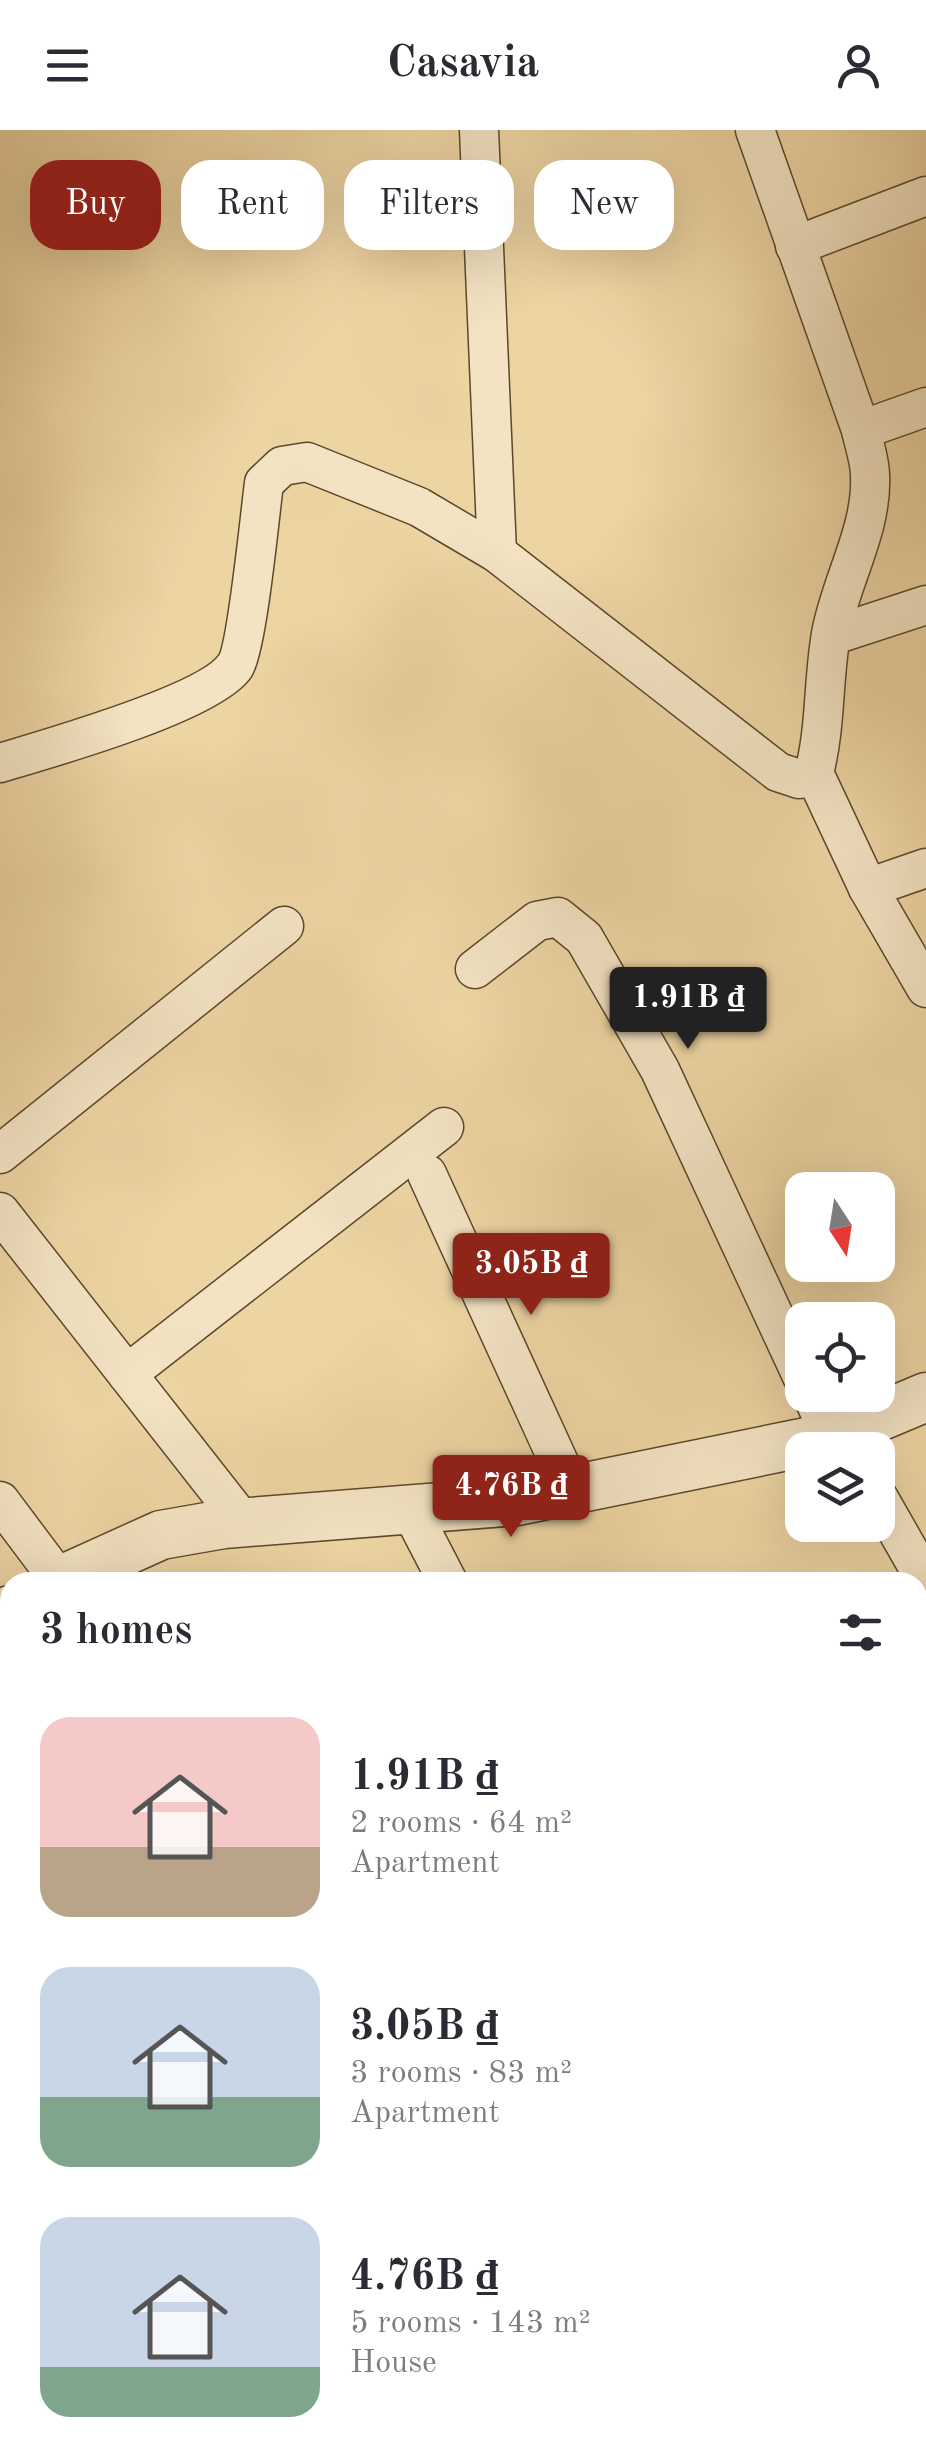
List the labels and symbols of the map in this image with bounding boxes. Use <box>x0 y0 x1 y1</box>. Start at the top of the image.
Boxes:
pin: 1.91B ₫ <box>596 967 780 1052</box>
north arrow <box>785 1172 895 1282</box>
pin: 3.05B ₫ <box>439 1233 623 1318</box>
pin: 4.76B ₫ <box>419 1455 603 1540</box>

